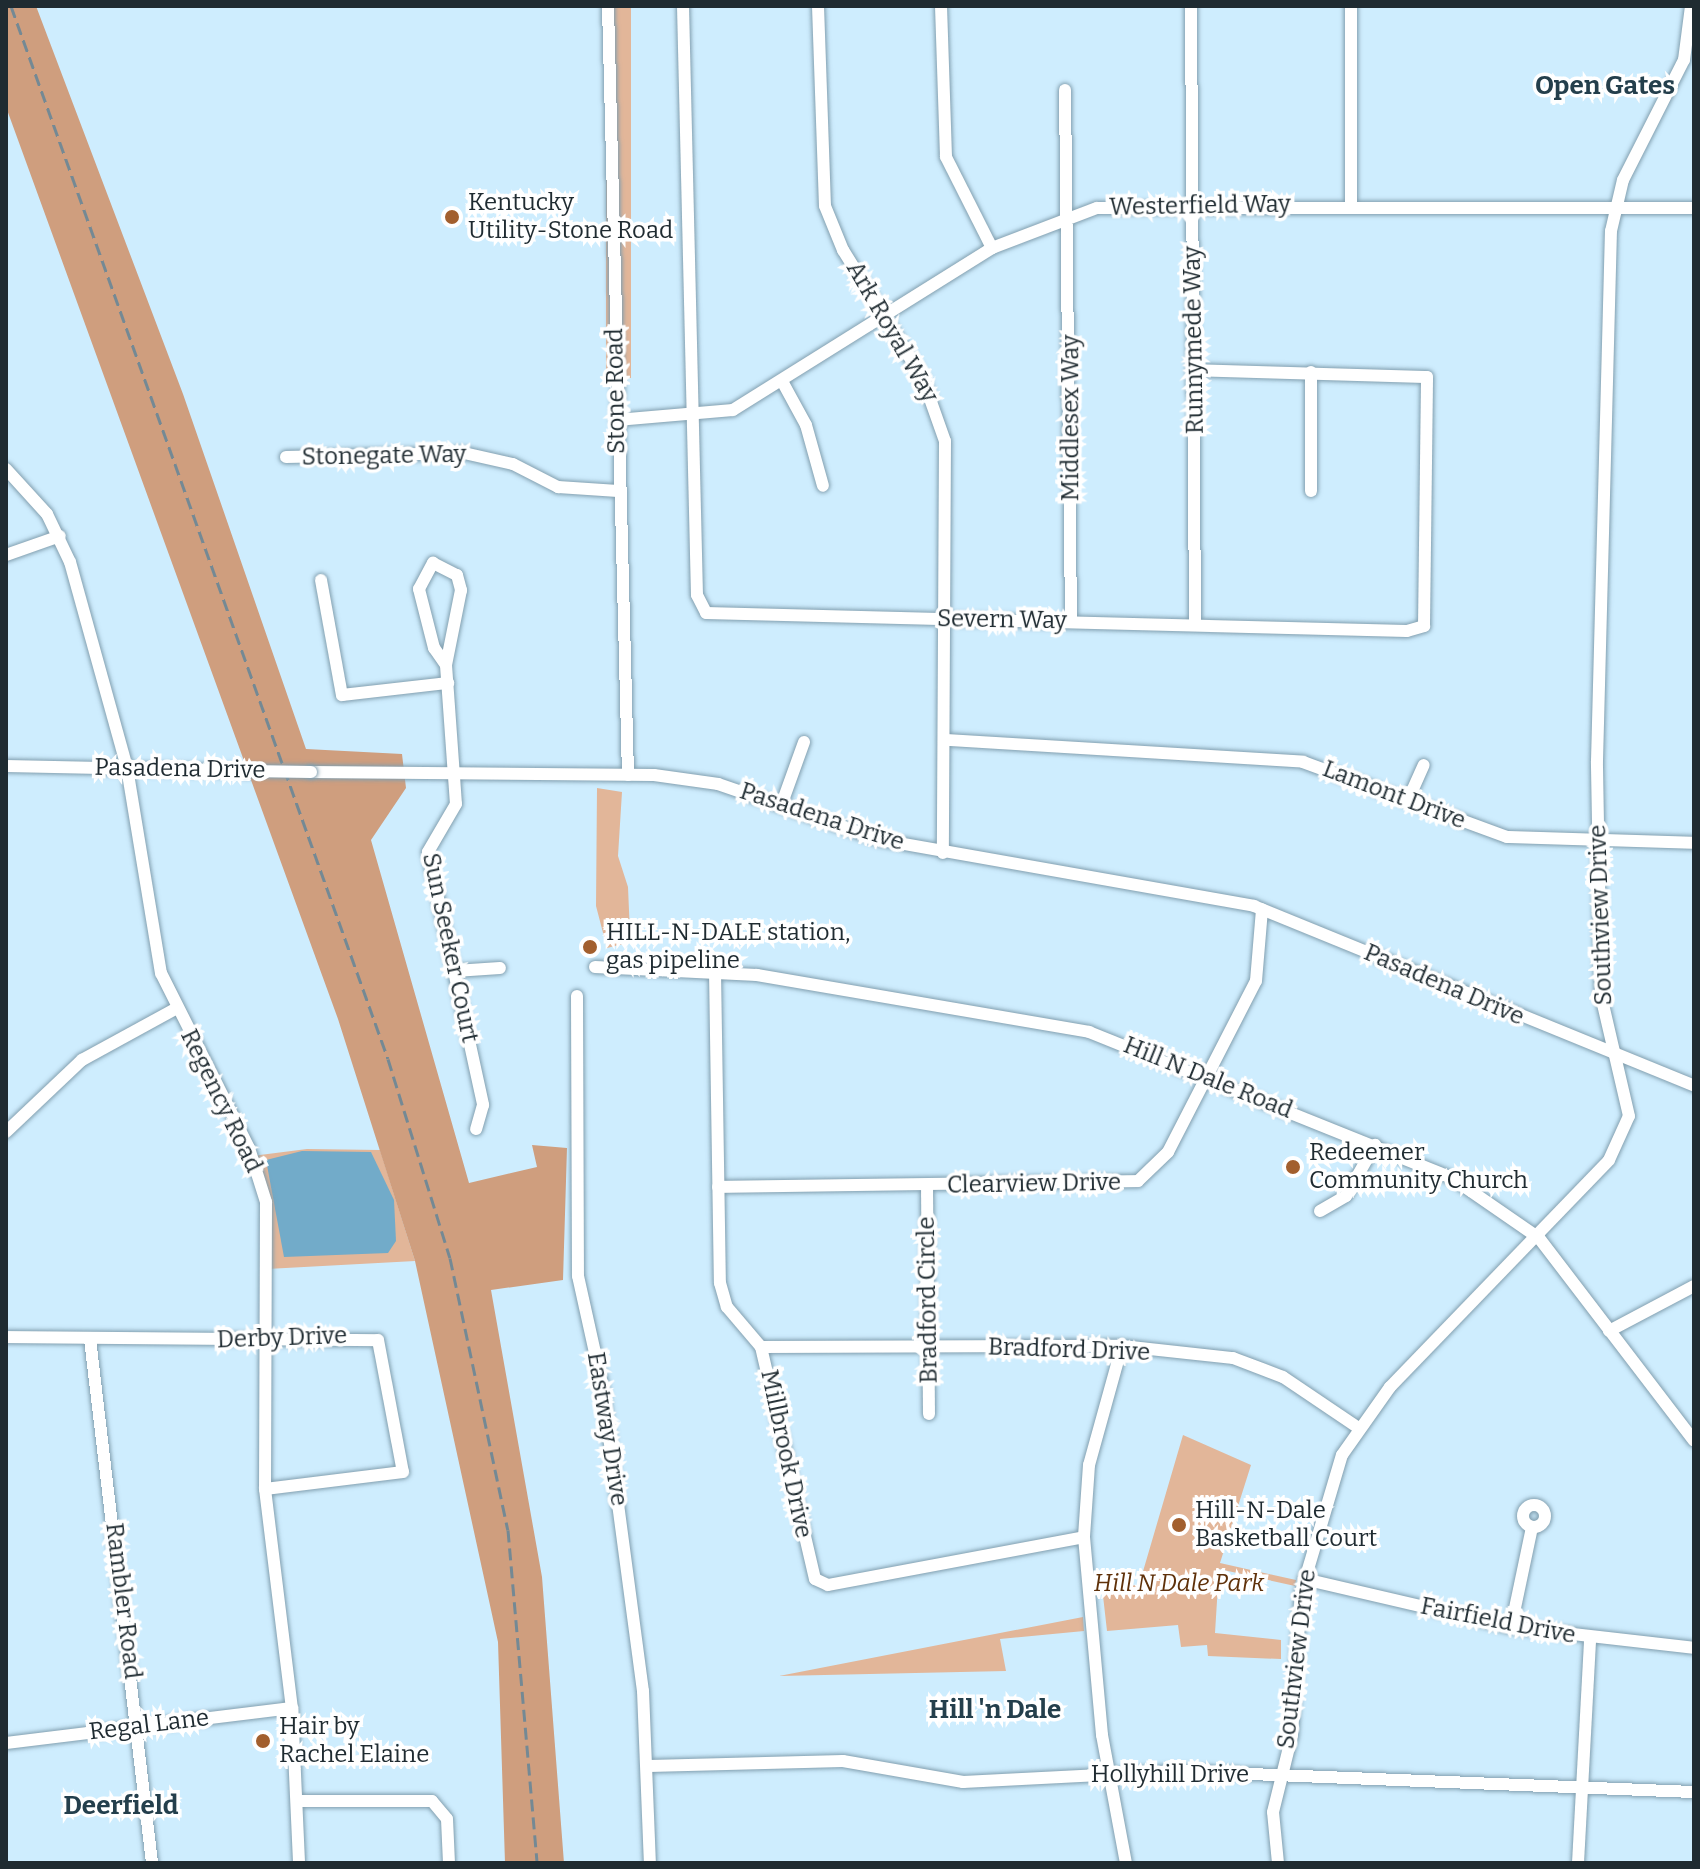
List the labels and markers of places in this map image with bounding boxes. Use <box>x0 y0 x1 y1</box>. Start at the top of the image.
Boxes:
place label: Kentucky Utility-Stone Road <box>468 189 673 245</box>
marker: Kentucky Utility-Stone Road <box>443 208 461 226</box>
place label: HILL-N-DALE station, gas pipeline <box>606 919 850 975</box>
marker: HILL-N-DALE station, gas pipeline <box>581 938 599 956</box>
place label: Redeemer Community Church <box>1309 1139 1528 1195</box>
marker: Redeemer Community Church <box>1284 1158 1302 1176</box>
place label: Hill-N-Dale Basketball Court <box>1195 1497 1377 1553</box>
marker: Hill-N-Dale Basketball Court <box>1170 1516 1188 1534</box>
place label: Hair by Rachel Elaine <box>279 1713 429 1769</box>
marker: Hair by Rachel Elaine <box>254 1732 272 1750</box>

